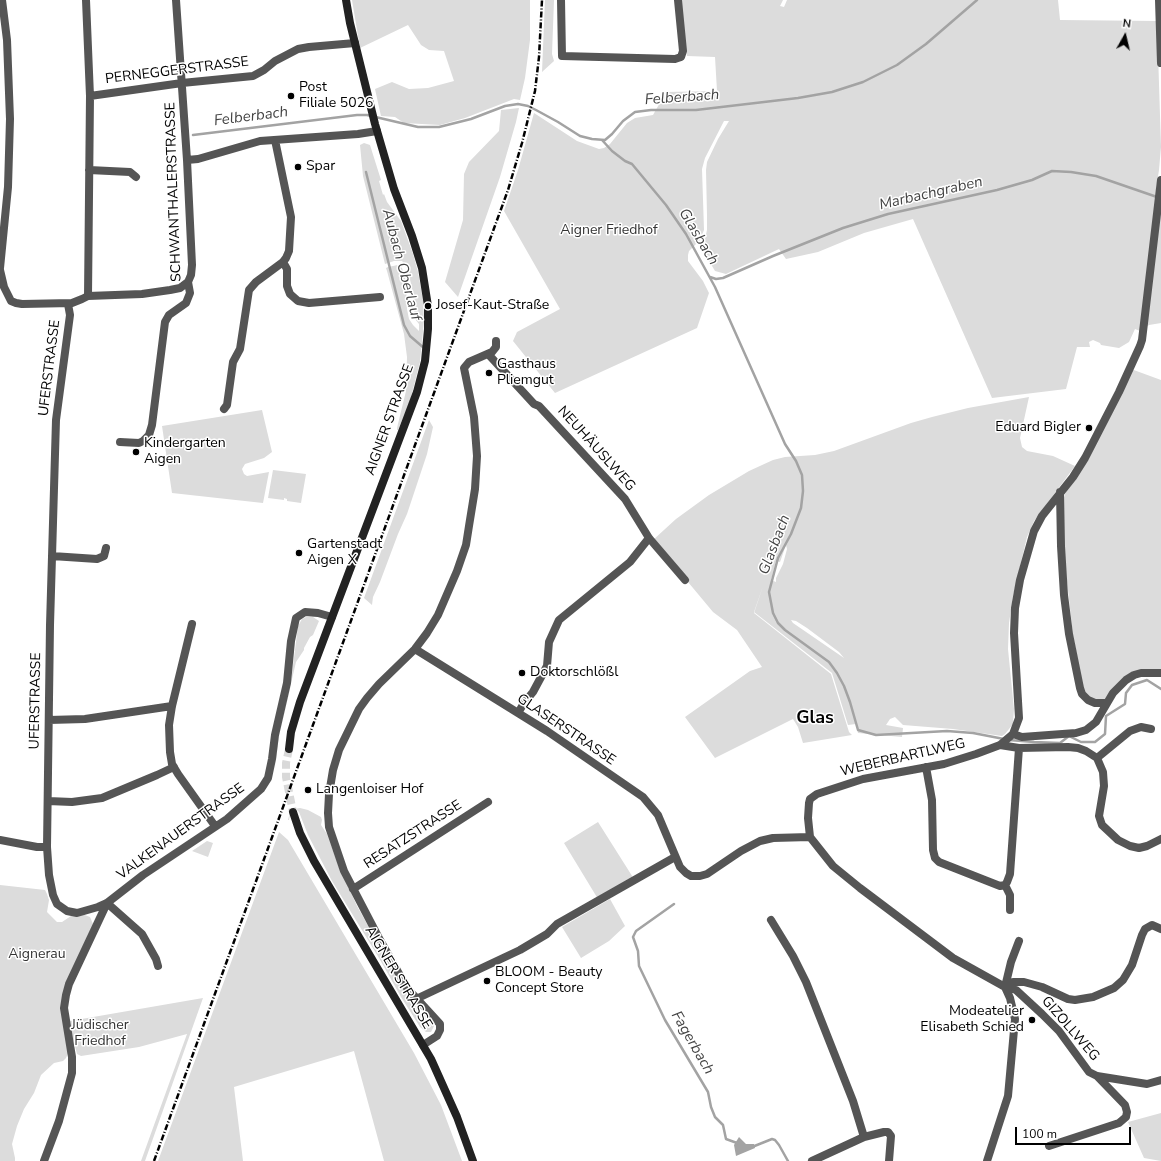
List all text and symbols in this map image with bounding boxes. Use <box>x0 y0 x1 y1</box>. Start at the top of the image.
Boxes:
north arrow <box>1105 16 1145 56</box>
text: N <box>1122 16 1132 32</box>
street label: PERNEGGERSTRASSE <box>104 54 250 88</box>
place label: Post Filiale 5026 <box>299 80 373 112</box>
water label: Felberbach <box>644 86 720 110</box>
marker: Post Filiale 5026 <box>286 91 296 101</box>
street label: SCHWANTHALERSTRASSE <box>162 102 186 282</box>
water label: Felberbach <box>213 104 289 130</box>
place label: Spar <box>306 159 335 175</box>
marker: Spar <box>293 162 303 172</box>
water label: Marbachgraben <box>878 173 984 215</box>
water label: Glasbach <box>674 206 722 268</box>
water label: Aubach Oberlauf <box>377 207 425 323</box>
park label: Aigner Friedhof <box>560 223 658 239</box>
place label: Josef-Kaut-Straße <box>436 298 549 314</box>
marker: Josef-Kaut-Straße <box>423 301 433 311</box>
street label: UFERSTRASSE <box>36 319 64 417</box>
place label: Gasthaus Pliemgut <box>497 357 556 390</box>
street label: AIGNER STRASSE <box>362 362 418 478</box>
marker: Gasthaus Pliemgut <box>484 368 494 378</box>
street label: NEUHÄUSLWEG <box>554 403 638 495</box>
place label: Eduard Bigler <box>995 420 1081 436</box>
marker: Eduard Bigler <box>1084 423 1094 433</box>
place label: Kindergarten Aigen <box>144 436 226 468</box>
marker: Kindergarten Aigen <box>131 447 141 457</box>
water label: Glasbach <box>755 513 795 577</box>
place label: Gartenstadt Aigen X <box>307 537 382 570</box>
marker: Gartenstadt Aigen X <box>294 548 304 558</box>
street label: UFERSTRASSE <box>27 652 45 750</box>
place label: Doktorschlößl <box>530 665 618 681</box>
marker: Doktorschlößl <box>517 668 527 678</box>
street label: GLASERSTRASSE <box>514 691 618 769</box>
district label: Glas <box>796 708 834 730</box>
street label: WEBERBARTLWEG <box>839 735 967 781</box>
street label: VALKENAUERSTRASSE <box>114 780 248 884</box>
place label: Langenloiser Hof <box>316 782 424 798</box>
marker: Langenloiser Hof <box>303 785 313 795</box>
street label: RESATZSTRASSE <box>361 797 465 873</box>
street label: AIGNER STRASSE <box>361 924 435 1032</box>
park label: Aignerau <box>8 947 66 963</box>
place label: BLOOM - Beauty Concept Store <box>495 965 603 998</box>
marker: BLOOM - Beauty Concept Store <box>482 976 492 986</box>
street label: GIZOLLWEG <box>1037 993 1103 1065</box>
place label: Modeatelier Elisabeth Schied <box>920 1004 1024 1036</box>
water label: Fagerbach <box>667 1008 717 1078</box>
marker: Modeatelier Elisabeth Schied <box>1027 1015 1037 1025</box>
park label: Jüdischer Friedhof <box>71 1018 129 1050</box>
scale bar <box>1017 1119 1133 1145</box>
text: 100 m <box>1022 1126 1057 1142</box>

